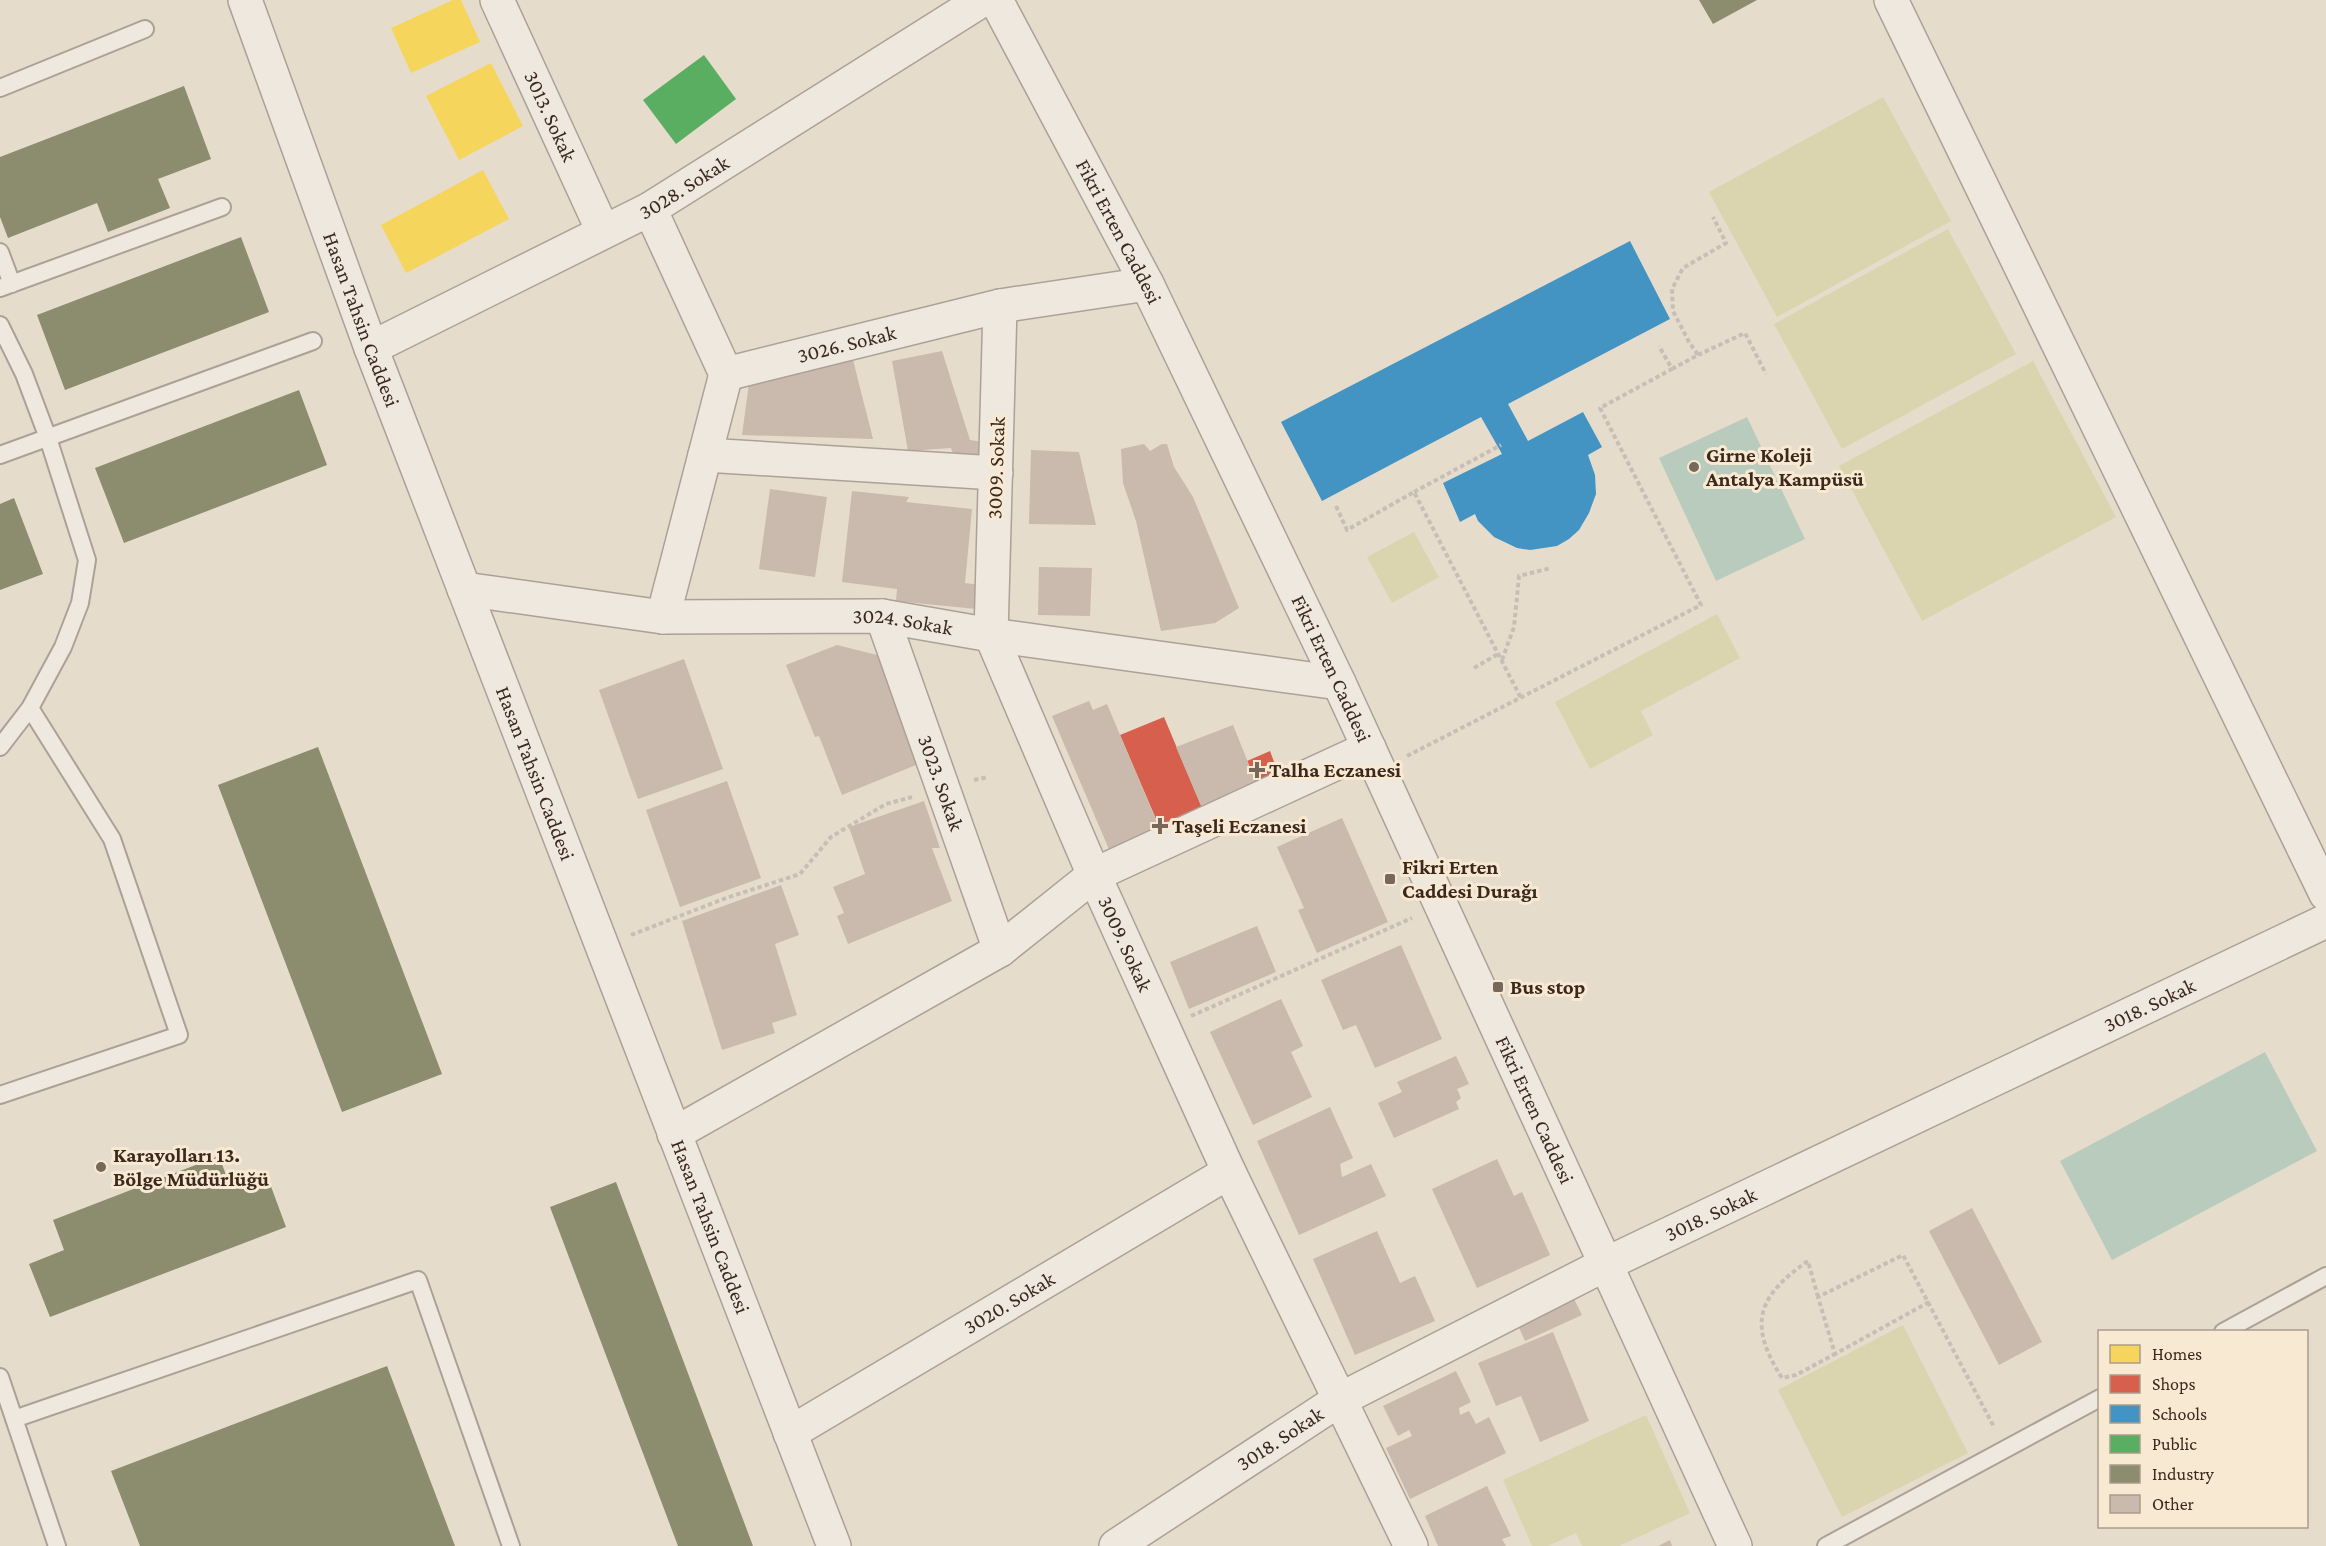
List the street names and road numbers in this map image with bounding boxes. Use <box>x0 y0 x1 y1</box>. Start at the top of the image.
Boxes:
street label: 3013. Sokak <box>519 67 582 166</box>
street label: 3028. Sokak <box>635 150 733 224</box>
street label: Fikri Erten Caddesi <box>1071 155 1167 308</box>
street label: Hasan Tahsin Caddesi <box>318 229 405 411</box>
street label: 3026. Sokak <box>795 320 898 368</box>
street label: 3009. Sokak <box>982 416 1010 520</box>
street label: Fikri Erten Caddesi <box>1286 591 1377 746</box>
street label: 3024. Sokak <box>852 604 955 640</box>
street label: Hasan Tahsin Caddesi <box>491 683 580 864</box>
street label: 3023. Sokak <box>913 732 969 834</box>
street label: 3009. Sokak <box>1093 892 1157 996</box>
street label: 3018. Sokak <box>2100 973 2199 1037</box>
street label: Fikri Erten Caddesi <box>1491 1032 1579 1188</box>
street label: Hasan Tahsin Caddesi <box>666 1136 755 1317</box>
street label: 3018. Sokak <box>1661 1182 1760 1246</box>
street label: 3020. Sokak <box>959 1266 1059 1339</box>
street label: 3018. Sokak <box>1232 1402 1328 1476</box>

